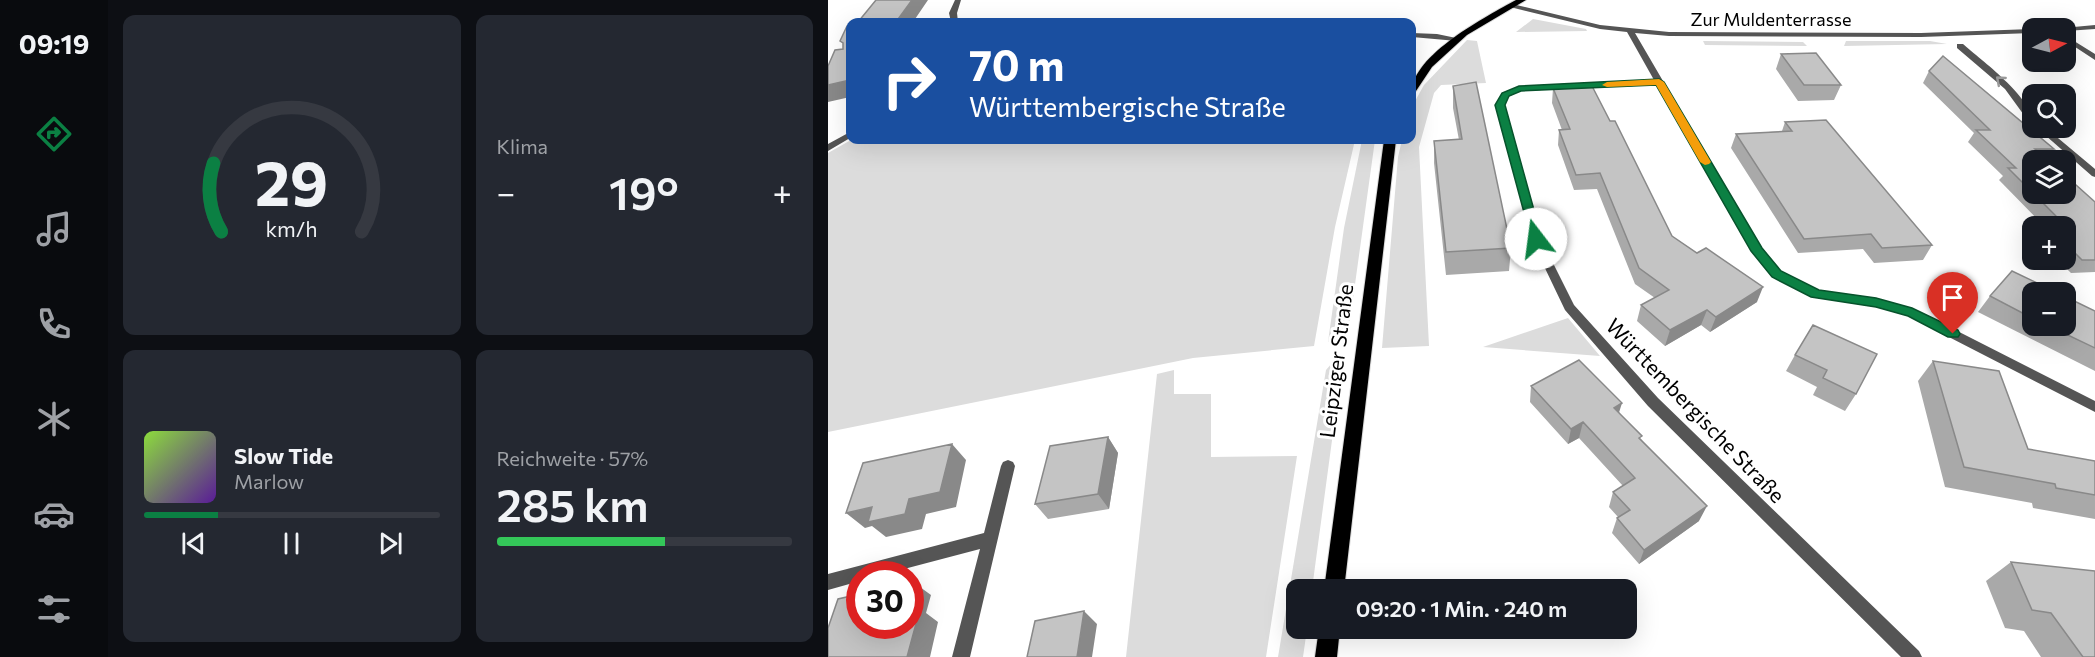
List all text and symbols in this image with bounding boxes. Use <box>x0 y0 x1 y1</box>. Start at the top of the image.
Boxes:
street label: Zur Muldenterrasse <box>1690 8 1852 30</box>
north arrow <box>2022 18 2076 72</box>
map controls <box>2022 18 2076 336</box>
text: 09:19 <box>19 27 89 60</box>
text: 70 m <box>969 38 1064 90</box>
icon: right <box>870 42 948 120</box>
one-way arrow <box>1996 76 2007 87</box>
button: search <box>2022 84 2076 138</box>
text: Württembergische Straße <box>969 90 1286 123</box>
icon: directions <box>33 113 75 155</box>
text: Klima <box>497 134 548 158</box>
text: 29 <box>255 143 329 219</box>
button: layers <box>2022 150 2076 204</box>
text: 19° <box>609 164 679 219</box>
text: − <box>497 171 515 212</box>
text: + <box>773 171 792 212</box>
position arrow <box>1504 207 1568 271</box>
icon: music <box>33 208 75 250</box>
text: km/h <box>266 215 318 241</box>
button: + <box>2022 216 2076 270</box>
pin <box>1927 272 1978 334</box>
icon: arrive <box>1936 281 1969 314</box>
street label: Leipziger Straße <box>1314 282 1357 439</box>
button: − <box>2022 282 2076 336</box>
icon: phone <box>33 303 75 345</box>
street label: Württembergische Straße <box>1602 313 1791 507</box>
icon: climate <box>33 398 75 440</box>
text: Slow Tide <box>234 442 333 469</box>
text: Reichweite · 57% <box>497 446 648 470</box>
text: Marlow <box>234 469 304 493</box>
text: 285 km <box>497 476 649 531</box>
icon: car <box>33 493 75 535</box>
icon: previous <box>177 527 210 560</box>
icon: pause <box>275 527 308 560</box>
icon: next <box>374 527 407 560</box>
speed limit sign: 30 <box>846 561 924 639</box>
icon: filters <box>33 588 75 630</box>
text: 09:20 · 1 Min. · 240 m <box>1356 595 1567 622</box>

